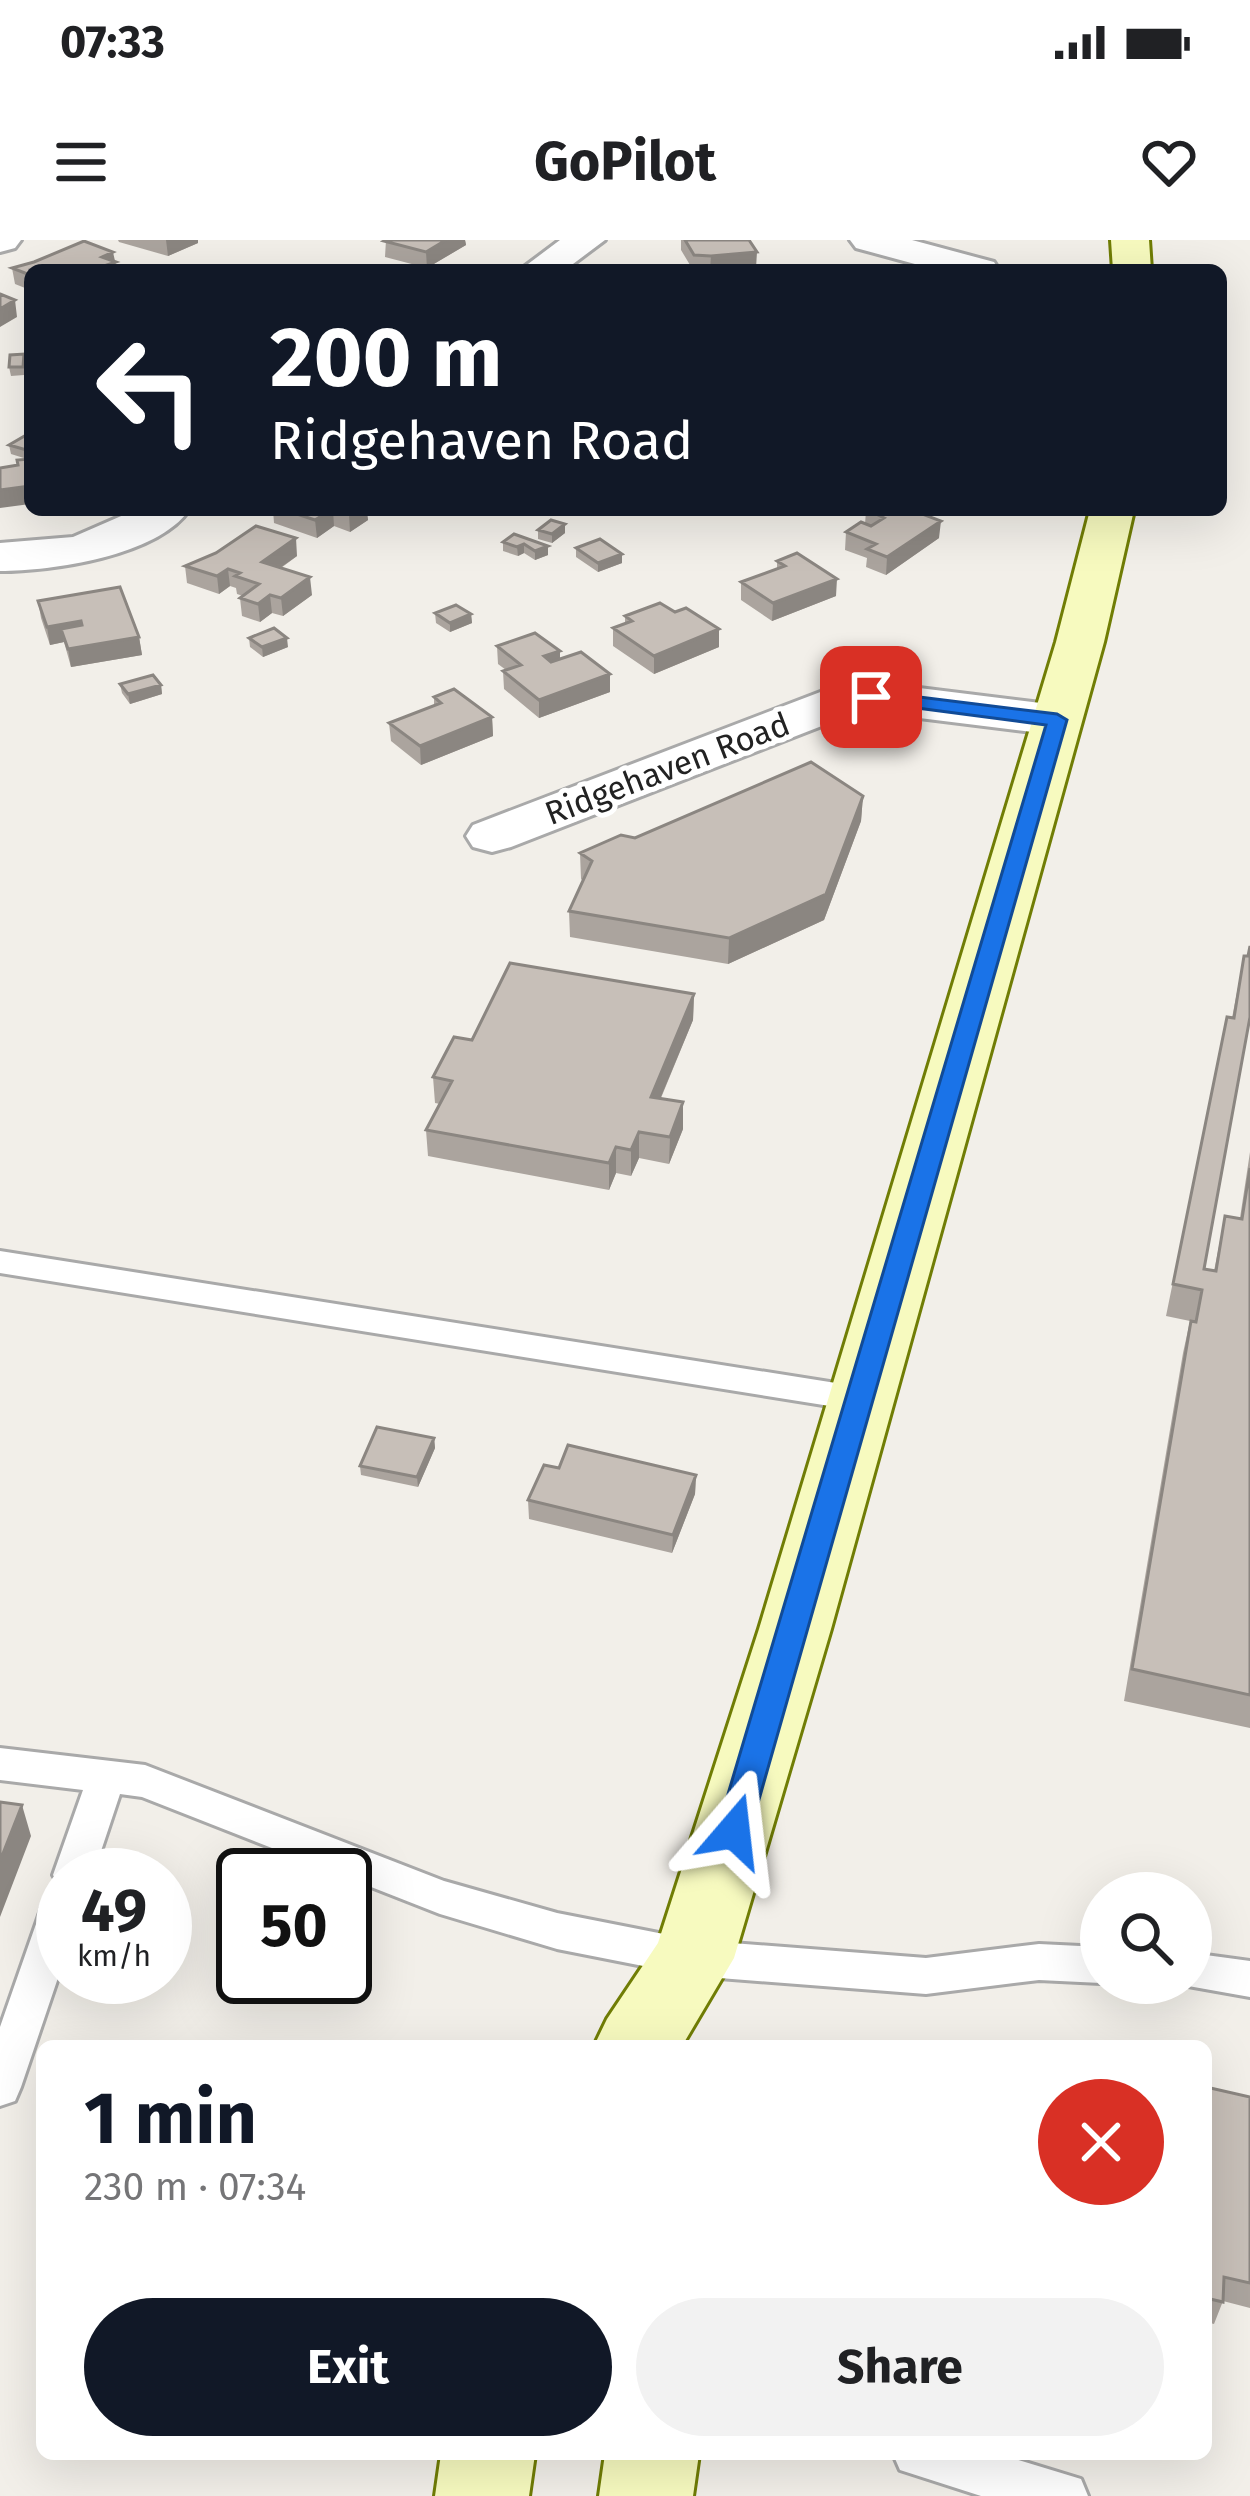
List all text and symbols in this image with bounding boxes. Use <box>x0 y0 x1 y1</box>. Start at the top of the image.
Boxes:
text: 07:33 <box>60 15 165 69</box>
icon: menu <box>48 129 114 195</box>
icon: heart <box>1136 129 1202 195</box>
text: GoPilot <box>534 130 716 194</box>
text: 200 m <box>270 307 503 408</box>
icon: left <box>72 312 228 468</box>
text: Ridgehaven Road <box>270 409 693 473</box>
pin <box>820 646 922 748</box>
icon: arrive <box>838 664 904 730</box>
street label: Ridgehaven Road <box>539 704 795 834</box>
position arrow <box>671 1768 797 1894</box>
speed limit sign: 50 <box>216 1848 372 2004</box>
map controls <box>1080 1872 1212 2004</box>
button: search <box>1080 1872 1212 2004</box>
text: 49 <box>81 1875 147 1947</box>
text: km/h <box>77 1938 151 1974</box>
text: 1 min <box>84 2076 257 2162</box>
button: close <box>1038 2079 1164 2205</box>
text: 230 m · 07:34 <box>84 2164 306 2210</box>
button: Exit <box>84 2298 612 2436</box>
button: Share <box>636 2298 1164 2436</box>

